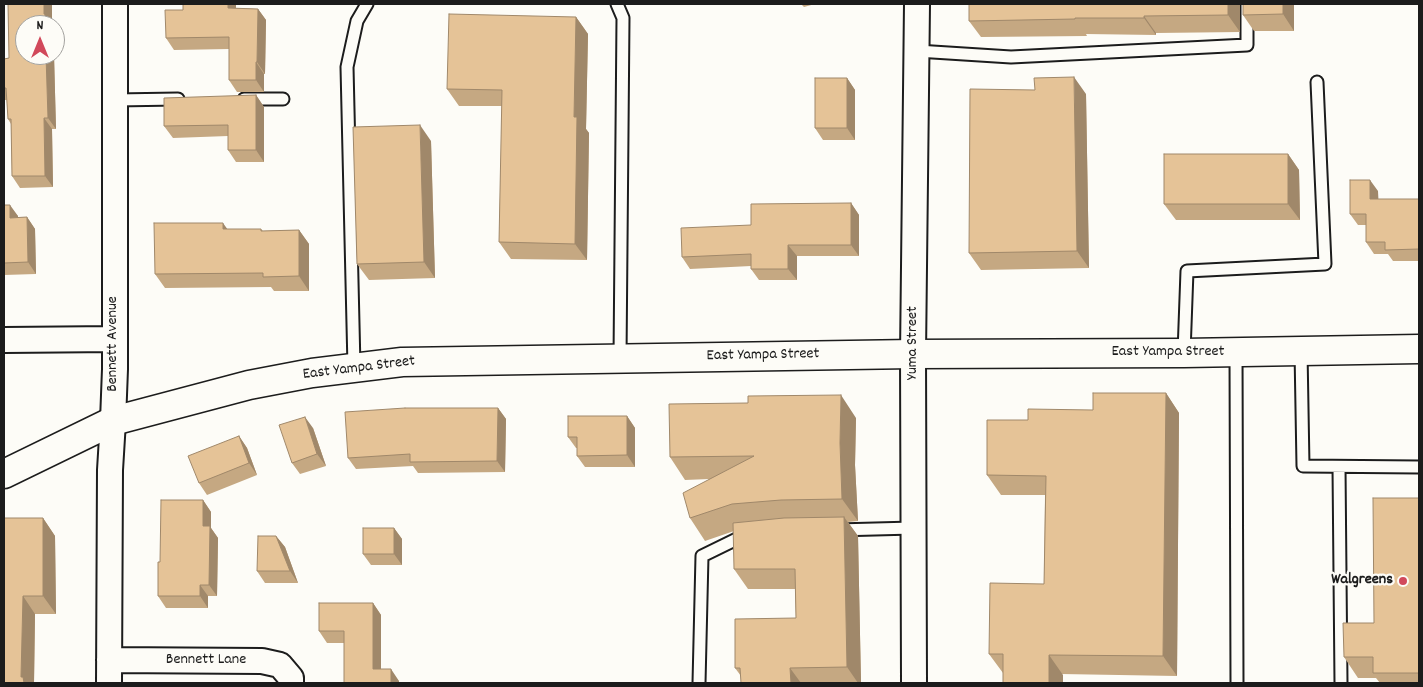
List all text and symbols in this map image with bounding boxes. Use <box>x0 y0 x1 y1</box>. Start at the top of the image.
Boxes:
north arrow <box>15 15 65 65</box>
text: N <box>37 16 43 36</box>
street label: Bennett Avenue <box>104 296 124 392</box>
street label: Yuma Street <box>904 306 924 380</box>
street label: East Yampa Street <box>1112 343 1224 363</box>
street label: East Yampa Street <box>706 345 820 367</box>
street label: East Yampa Street <box>302 353 416 385</box>
place label: Walgreens <box>1331 571 1393 591</box>
marker: Walgreens <box>1397 575 1409 587</box>
street label: Bennett Lane <box>166 651 246 671</box>

